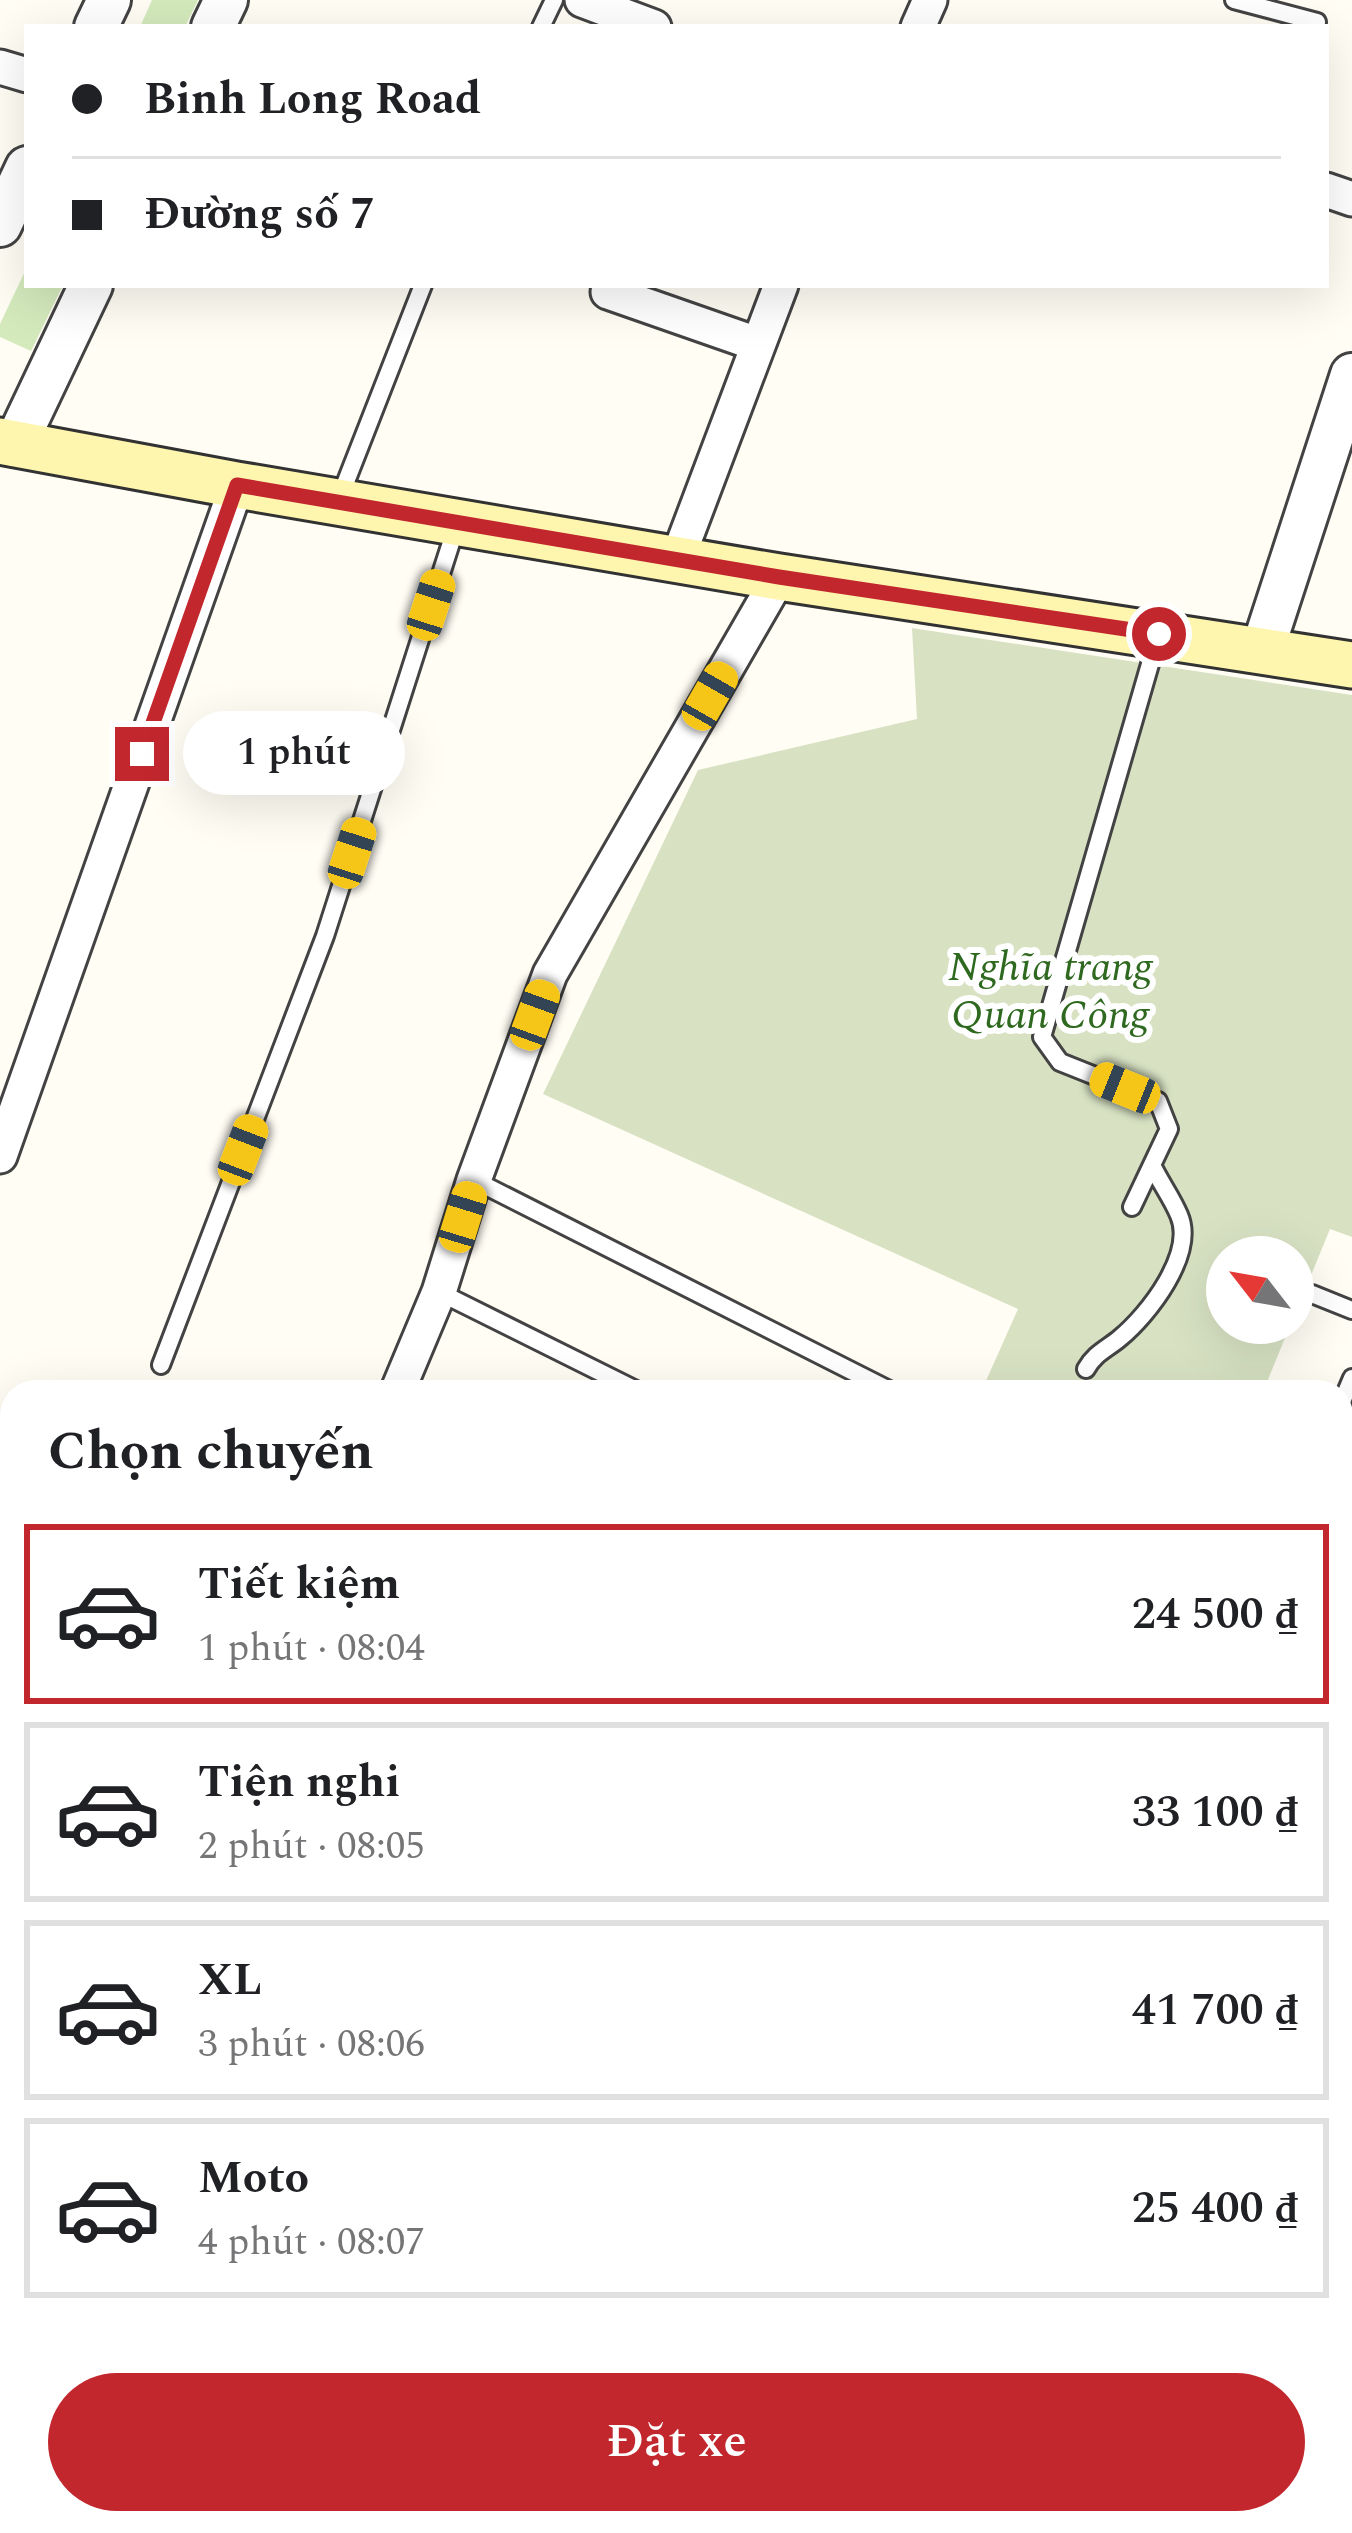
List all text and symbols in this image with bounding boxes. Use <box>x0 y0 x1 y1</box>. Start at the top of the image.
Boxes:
text: Binh Long Road <box>144 65 481 134</box>
text: Đường số 7 <box>144 180 375 249</box>
car <box>403 565 459 645</box>
route start <box>1132 607 1186 661</box>
car <box>676 656 744 736</box>
callout: 1 phút <box>184 712 406 796</box>
text: 1 phút <box>237 723 351 782</box>
route end <box>115 727 169 781</box>
car <box>324 813 380 893</box>
park label: Nghĩa trang Quan Công <box>948 936 1153 1047</box>
car <box>506 975 564 1055</box>
car <box>1085 1058 1165 1118</box>
car <box>213 1110 273 1190</box>
car <box>435 1177 491 1257</box>
north arrow <box>1206 1236 1314 1344</box>
map controls <box>1206 1236 1314 1344</box>
text: Chọn chuyến <box>48 1411 374 1493</box>
text: Tiết kiệm <box>198 1550 400 1619</box>
icon: car <box>54 1560 162 1668</box>
text: 24 500 ₫ <box>1132 1580 1299 1649</box>
text: 1 phút · 08:04 <box>198 1619 425 1678</box>
text: Tiện nghi <box>198 1748 400 1817</box>
icon: car <box>54 1758 162 1866</box>
text: 33 100 ₫ <box>1132 1778 1299 1847</box>
text: 2 phút · 08:05 <box>198 1817 425 1876</box>
text: XL <box>198 1946 262 2015</box>
icon: car <box>54 1956 162 2064</box>
text: 41 700 ₫ <box>1132 1976 1299 2045</box>
text: 3 phút · 08:06 <box>198 2015 425 2074</box>
text: Moto <box>198 2144 309 2213</box>
icon: car <box>54 2154 162 2262</box>
text: 25 400 ₫ <box>1132 2174 1299 2243</box>
text: 4 phút · 08:07 <box>198 2213 425 2272</box>
button: Đặt xe <box>48 2373 1305 2511</box>

